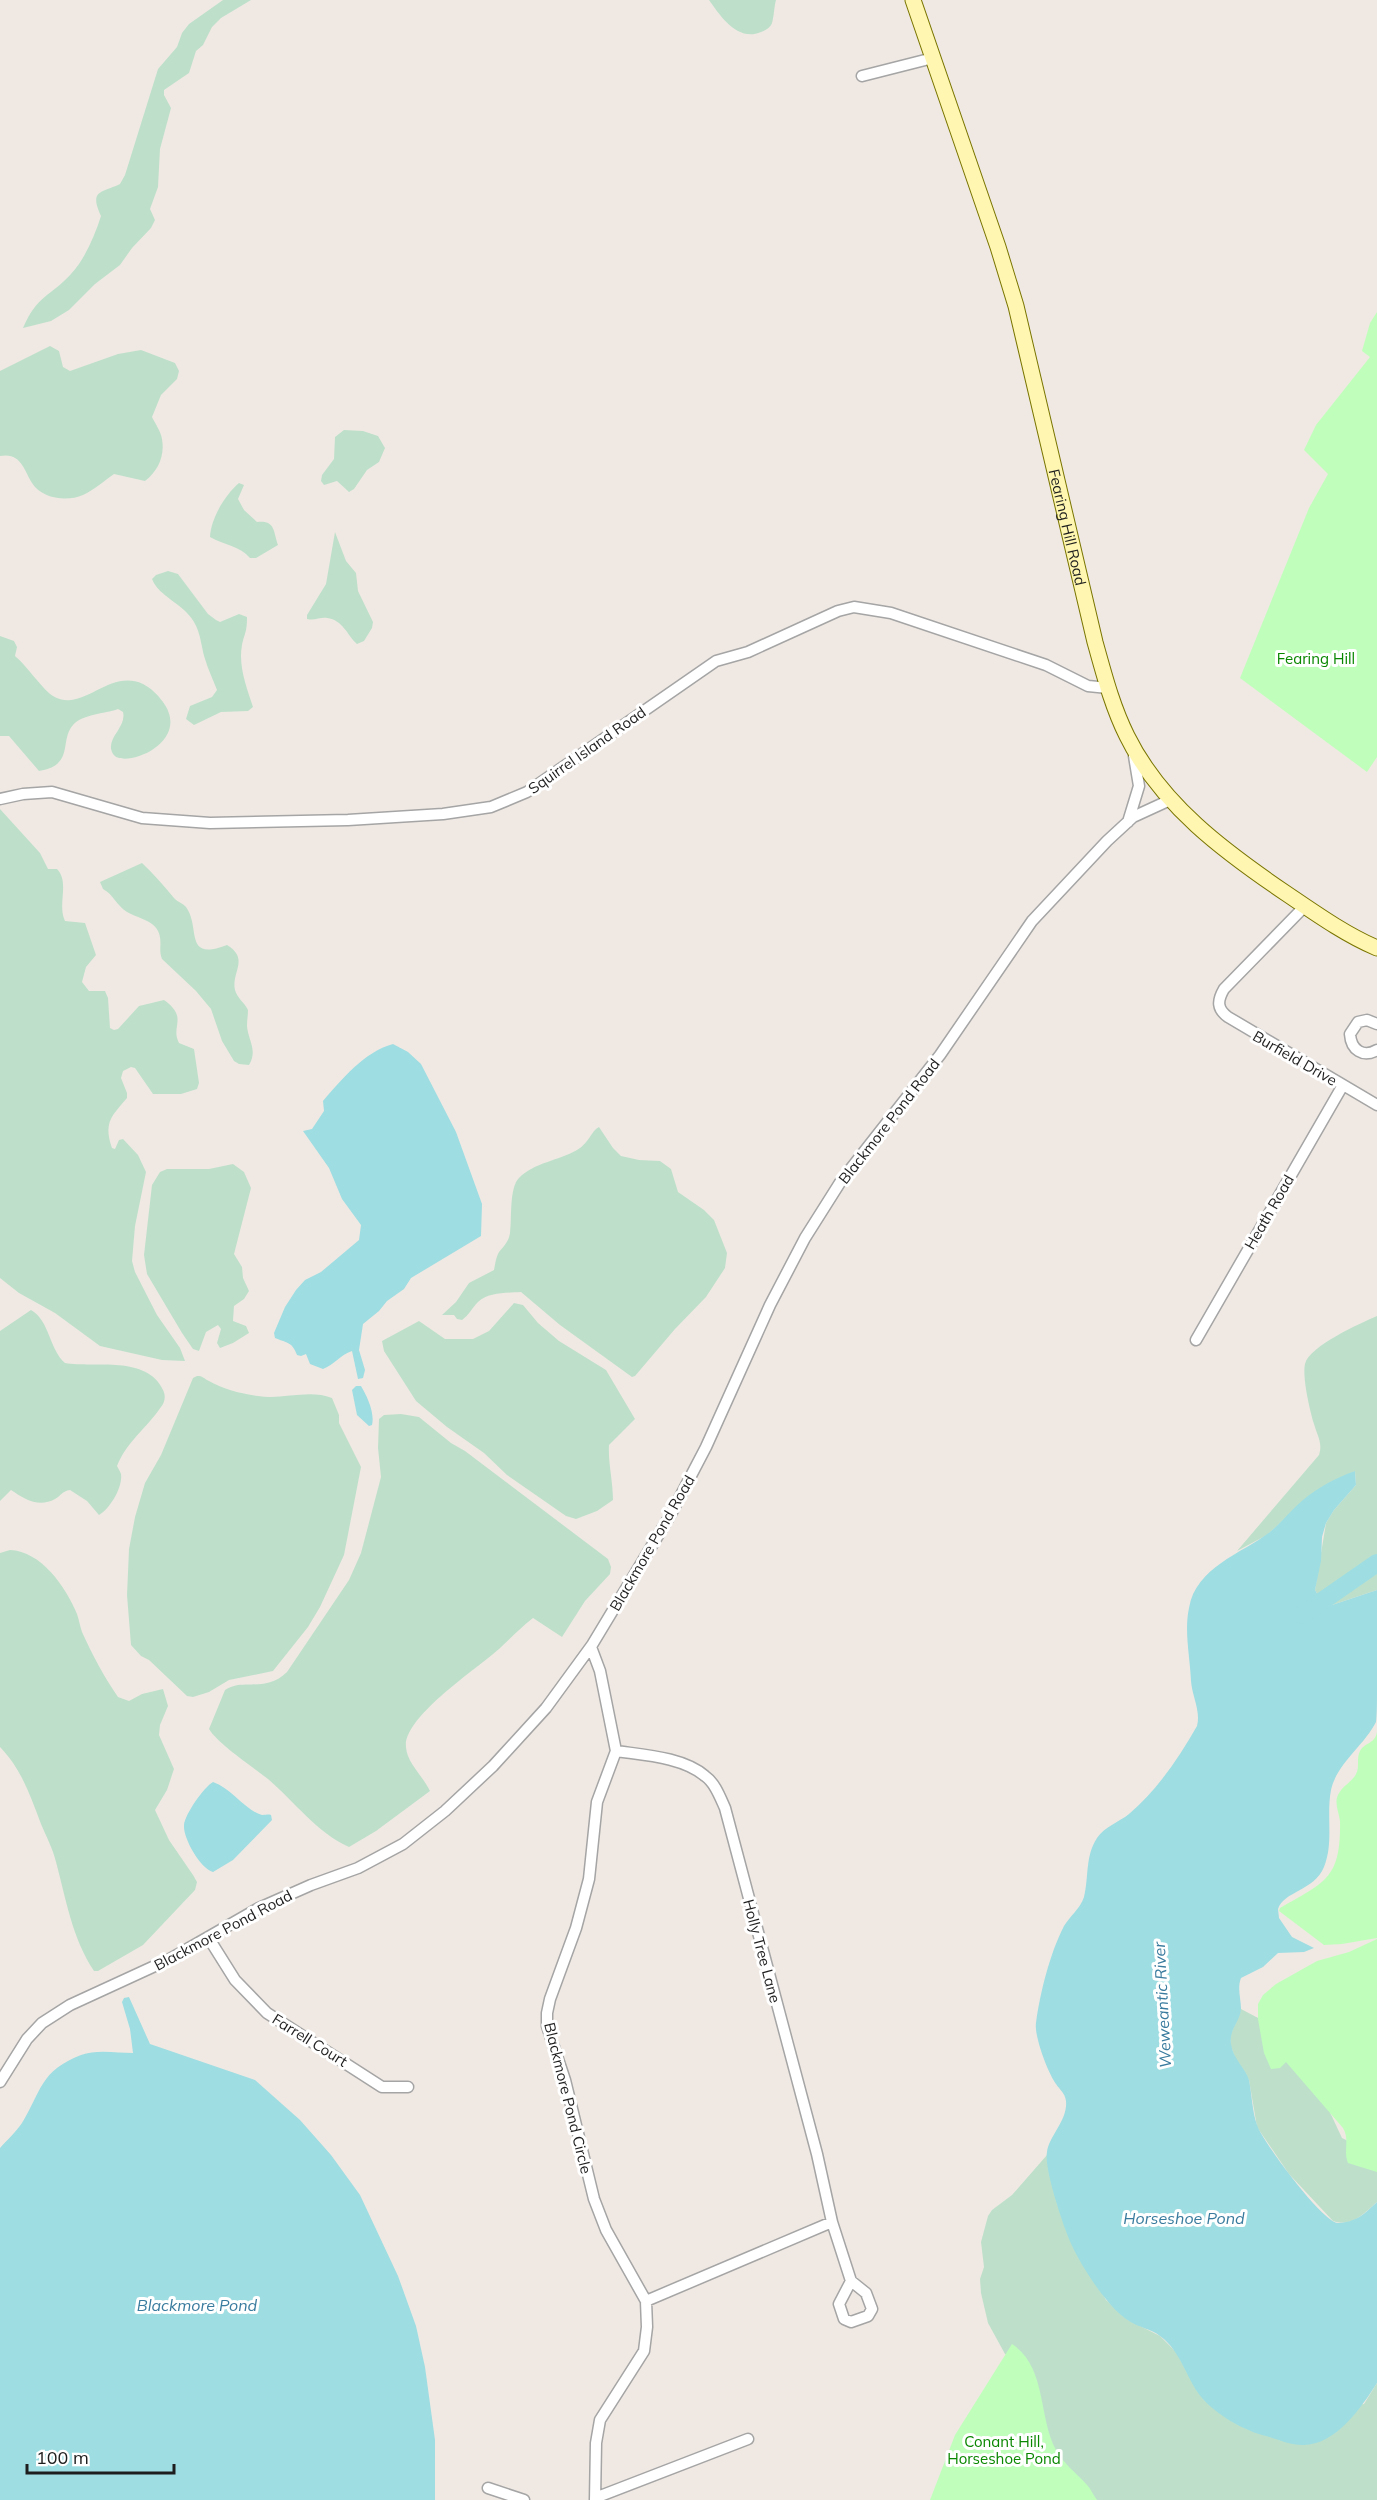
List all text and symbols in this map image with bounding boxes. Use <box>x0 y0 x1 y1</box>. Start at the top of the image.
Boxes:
street label: Fearing Hill Road <box>1045 467 1091 587</box>
park label: Fearing Hill <box>1277 649 1355 668</box>
street label: Squirrel Island Road <box>524 702 650 798</box>
street label: Burfield Drive <box>1249 1026 1341 1090</box>
street label: Blackmore Pond Road <box>834 1055 944 1187</box>
street label: Heath Road <box>1240 1171 1298 1253</box>
street label: Blackmore Pond Road <box>605 1472 699 1614</box>
street label: Blackmore Pond Road <box>151 1886 295 1974</box>
street label: Holly Tree Lane <box>739 1897 785 2005</box>
water label: Weweantic River <box>1149 1940 1175 2069</box>
street label: Farrell Court <box>269 2009 351 2071</box>
street label: Blackmore Pond Circle <box>540 2020 596 2176</box>
water label: Horseshoe Pond <box>1123 2208 1245 2228</box>
water label: Blackmore Pond <box>137 2295 258 2315</box>
park label: Conant Hill, Horseshoe Pond <box>947 2432 1061 2468</box>
scale bar <box>27 2437 174 2475</box>
text: 100 m <box>36 2446 89 2469</box>

